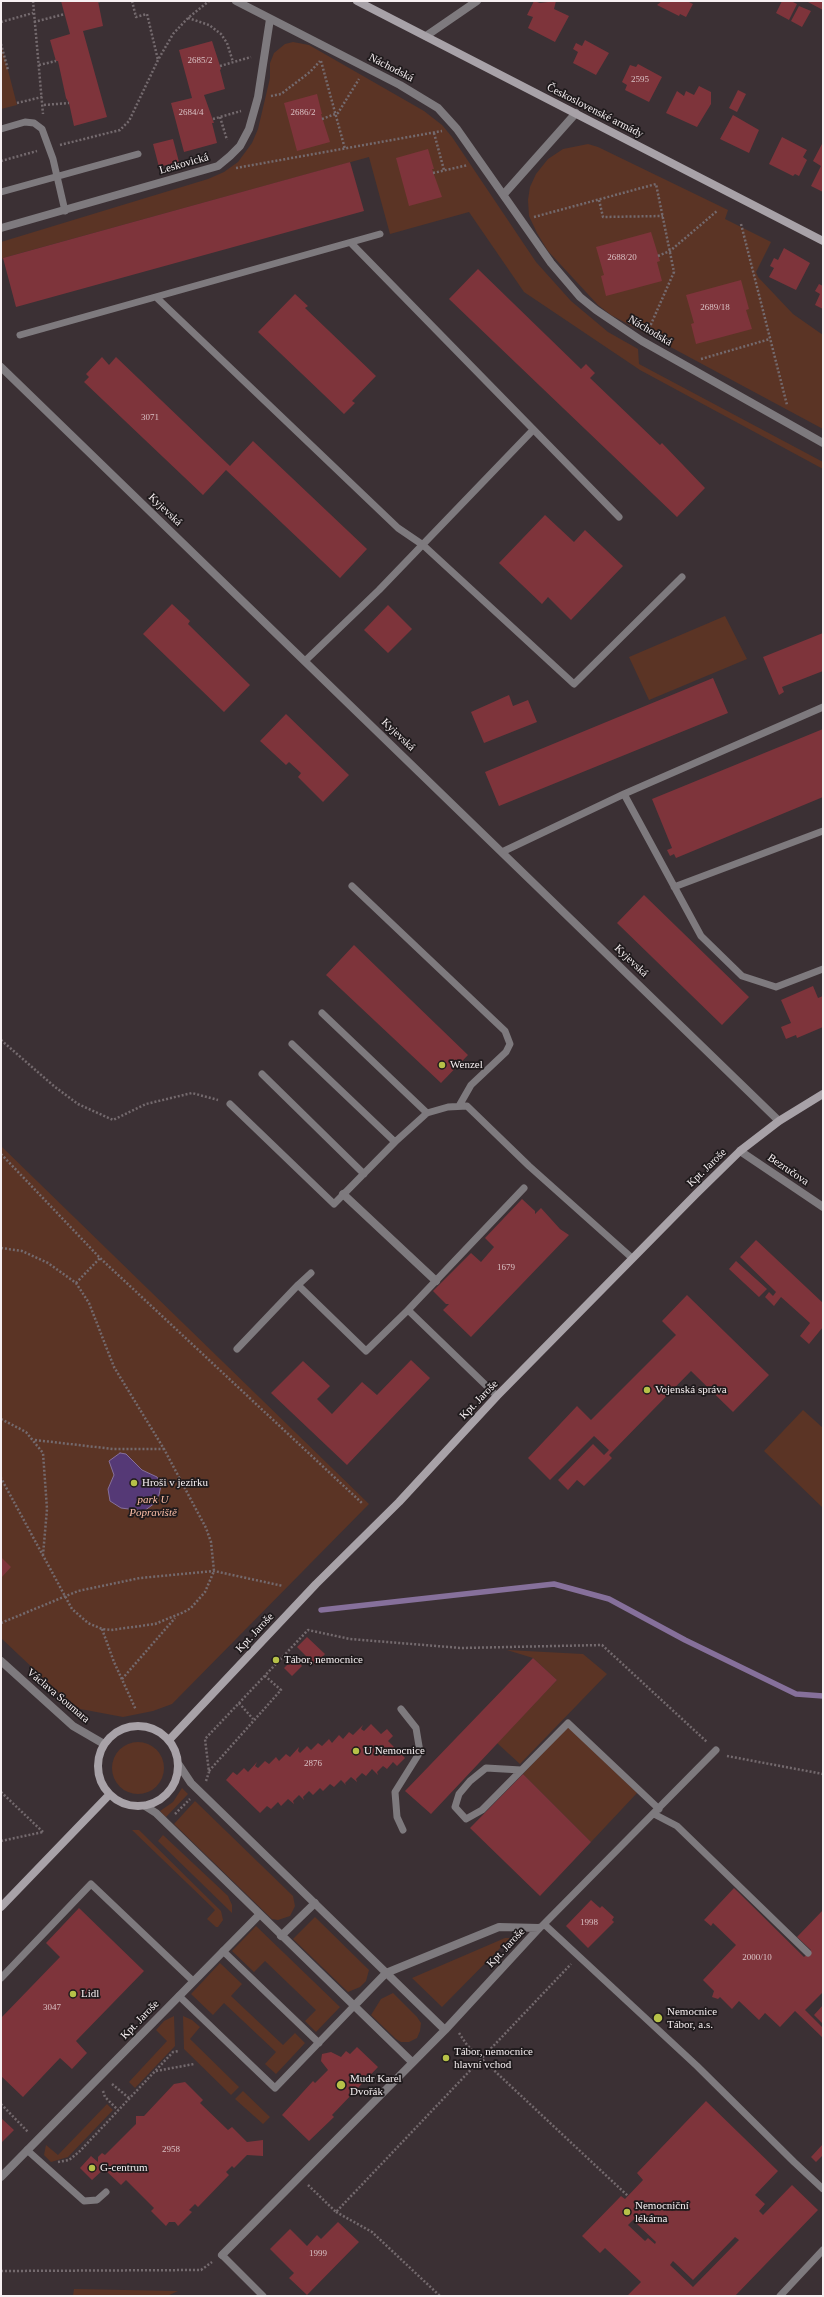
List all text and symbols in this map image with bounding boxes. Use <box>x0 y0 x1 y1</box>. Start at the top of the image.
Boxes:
street label: Náchodská <box>366 51 416 85</box>
house number: 2685/2 <box>187 56 213 66</box>
house number: 2595 <box>631 75 649 85</box>
street label: Československé armády <box>545 81 645 141</box>
house number: 2684/4 <box>178 108 204 118</box>
house number: 2686/2 <box>290 108 316 118</box>
street label: Leskovická <box>158 151 210 177</box>
house number: 2688/20 <box>607 253 637 263</box>
house number: 2689/18 <box>700 303 730 313</box>
street label: Náchodská <box>626 313 674 349</box>
house number: 3071 <box>141 413 159 423</box>
street label: Kyjevská <box>145 491 185 529</box>
street label: Kyjevská <box>378 716 418 754</box>
street label: Kyjevská <box>611 942 651 980</box>
place label: Wenzel <box>450 1058 483 1072</box>
marker: Wenzel <box>437 1060 447 1070</box>
street label: Kpt. Jaroše <box>685 1146 729 1190</box>
street label: Bezručova <box>765 1151 811 1189</box>
house number: 1679 <box>497 1263 515 1273</box>
street label: Kpt. Jaroše <box>457 1378 501 1422</box>
place label: Vojenská správa <box>655 1383 727 1397</box>
marker: Vojenská správa <box>642 1385 652 1395</box>
place label: Hroši v jezírku <box>142 1476 208 1490</box>
marker: Hroši v jezírku <box>129 1478 139 1488</box>
park label: park U Popraviště <box>129 1493 177 1519</box>
street label: Kpt. Jaroše <box>233 1610 277 1656</box>
place label: Tábor, nemocnice <box>284 1653 363 1667</box>
marker: Tábor, nemocnice <box>271 1655 281 1665</box>
street label: Václava Soumara <box>24 1666 92 1726</box>
place label: U Nemocnice <box>364 1744 425 1758</box>
marker: U Nemocnice <box>351 1746 361 1756</box>
house number: 2876 <box>304 1759 322 1769</box>
house number: 1998 <box>580 1918 598 1928</box>
street label: Kpt. Jaroše <box>484 1925 528 1971</box>
house number: 2000/10 <box>742 1953 772 1963</box>
place label: Lidl <box>81 1987 99 2001</box>
marker: Lidl <box>68 1989 78 1999</box>
street label: Kpt. Jaroše <box>118 1998 162 2042</box>
house number: 3047 <box>43 2003 61 2013</box>
place label: Nemocnice Tábor, a.s. <box>667 2005 717 2031</box>
marker: Nemocnice Tábor, a.s. <box>652 2012 664 2024</box>
place label: Tábor, nemocnice hlavní vchod <box>454 2045 533 2071</box>
marker: Tábor, nemocnice hlavní vchod <box>441 2053 451 2063</box>
place label: Mudr Karel Dvořák <box>350 2072 402 2098</box>
marker: Mudr Karel Dvořák <box>335 2079 347 2091</box>
house number: 2958 <box>162 2145 180 2155</box>
place label: G-centrum <box>100 2161 148 2175</box>
marker: G-centrum <box>87 2163 97 2173</box>
place label: Nemocniční lékárna <box>635 2199 689 2225</box>
marker: Nemocniční lékárna <box>622 2207 632 2217</box>
house number: 1999 <box>309 2249 327 2259</box>

